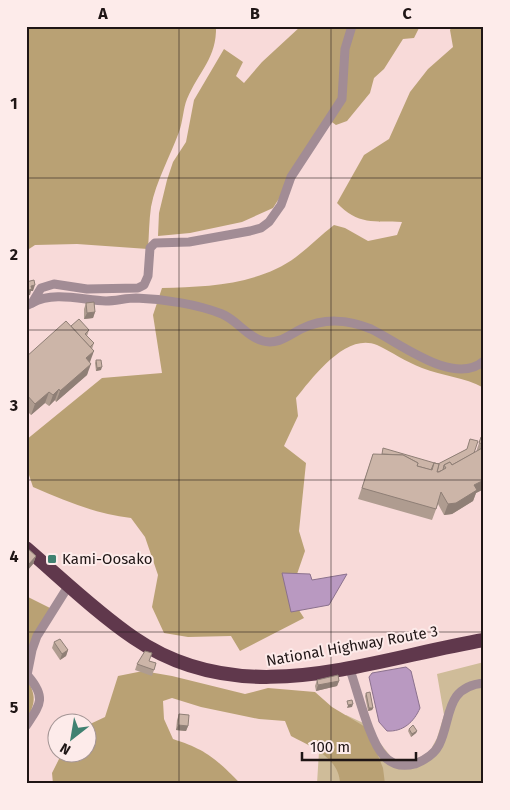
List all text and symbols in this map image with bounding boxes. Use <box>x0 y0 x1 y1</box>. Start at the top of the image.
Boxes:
text: A <box>97 4 108 23</box>
text: B <box>250 4 260 23</box>
text: C <box>402 4 412 23</box>
text: 1 <box>10 94 18 113</box>
text: 2 <box>10 245 18 264</box>
text: 3 <box>9 396 18 415</box>
text: 4 <box>9 547 19 566</box>
place label: Kami-Oosako <box>62 550 152 568</box>
marker: Kami-Oosako <box>46 553 58 565</box>
street label: National Highway Route 3 <box>265 622 439 670</box>
text: 5 <box>10 698 19 717</box>
north arrow <box>48 712 98 762</box>
scale bar <box>302 730 416 762</box>
text: 100 m <box>310 738 350 756</box>
text: N <box>57 739 74 758</box>

